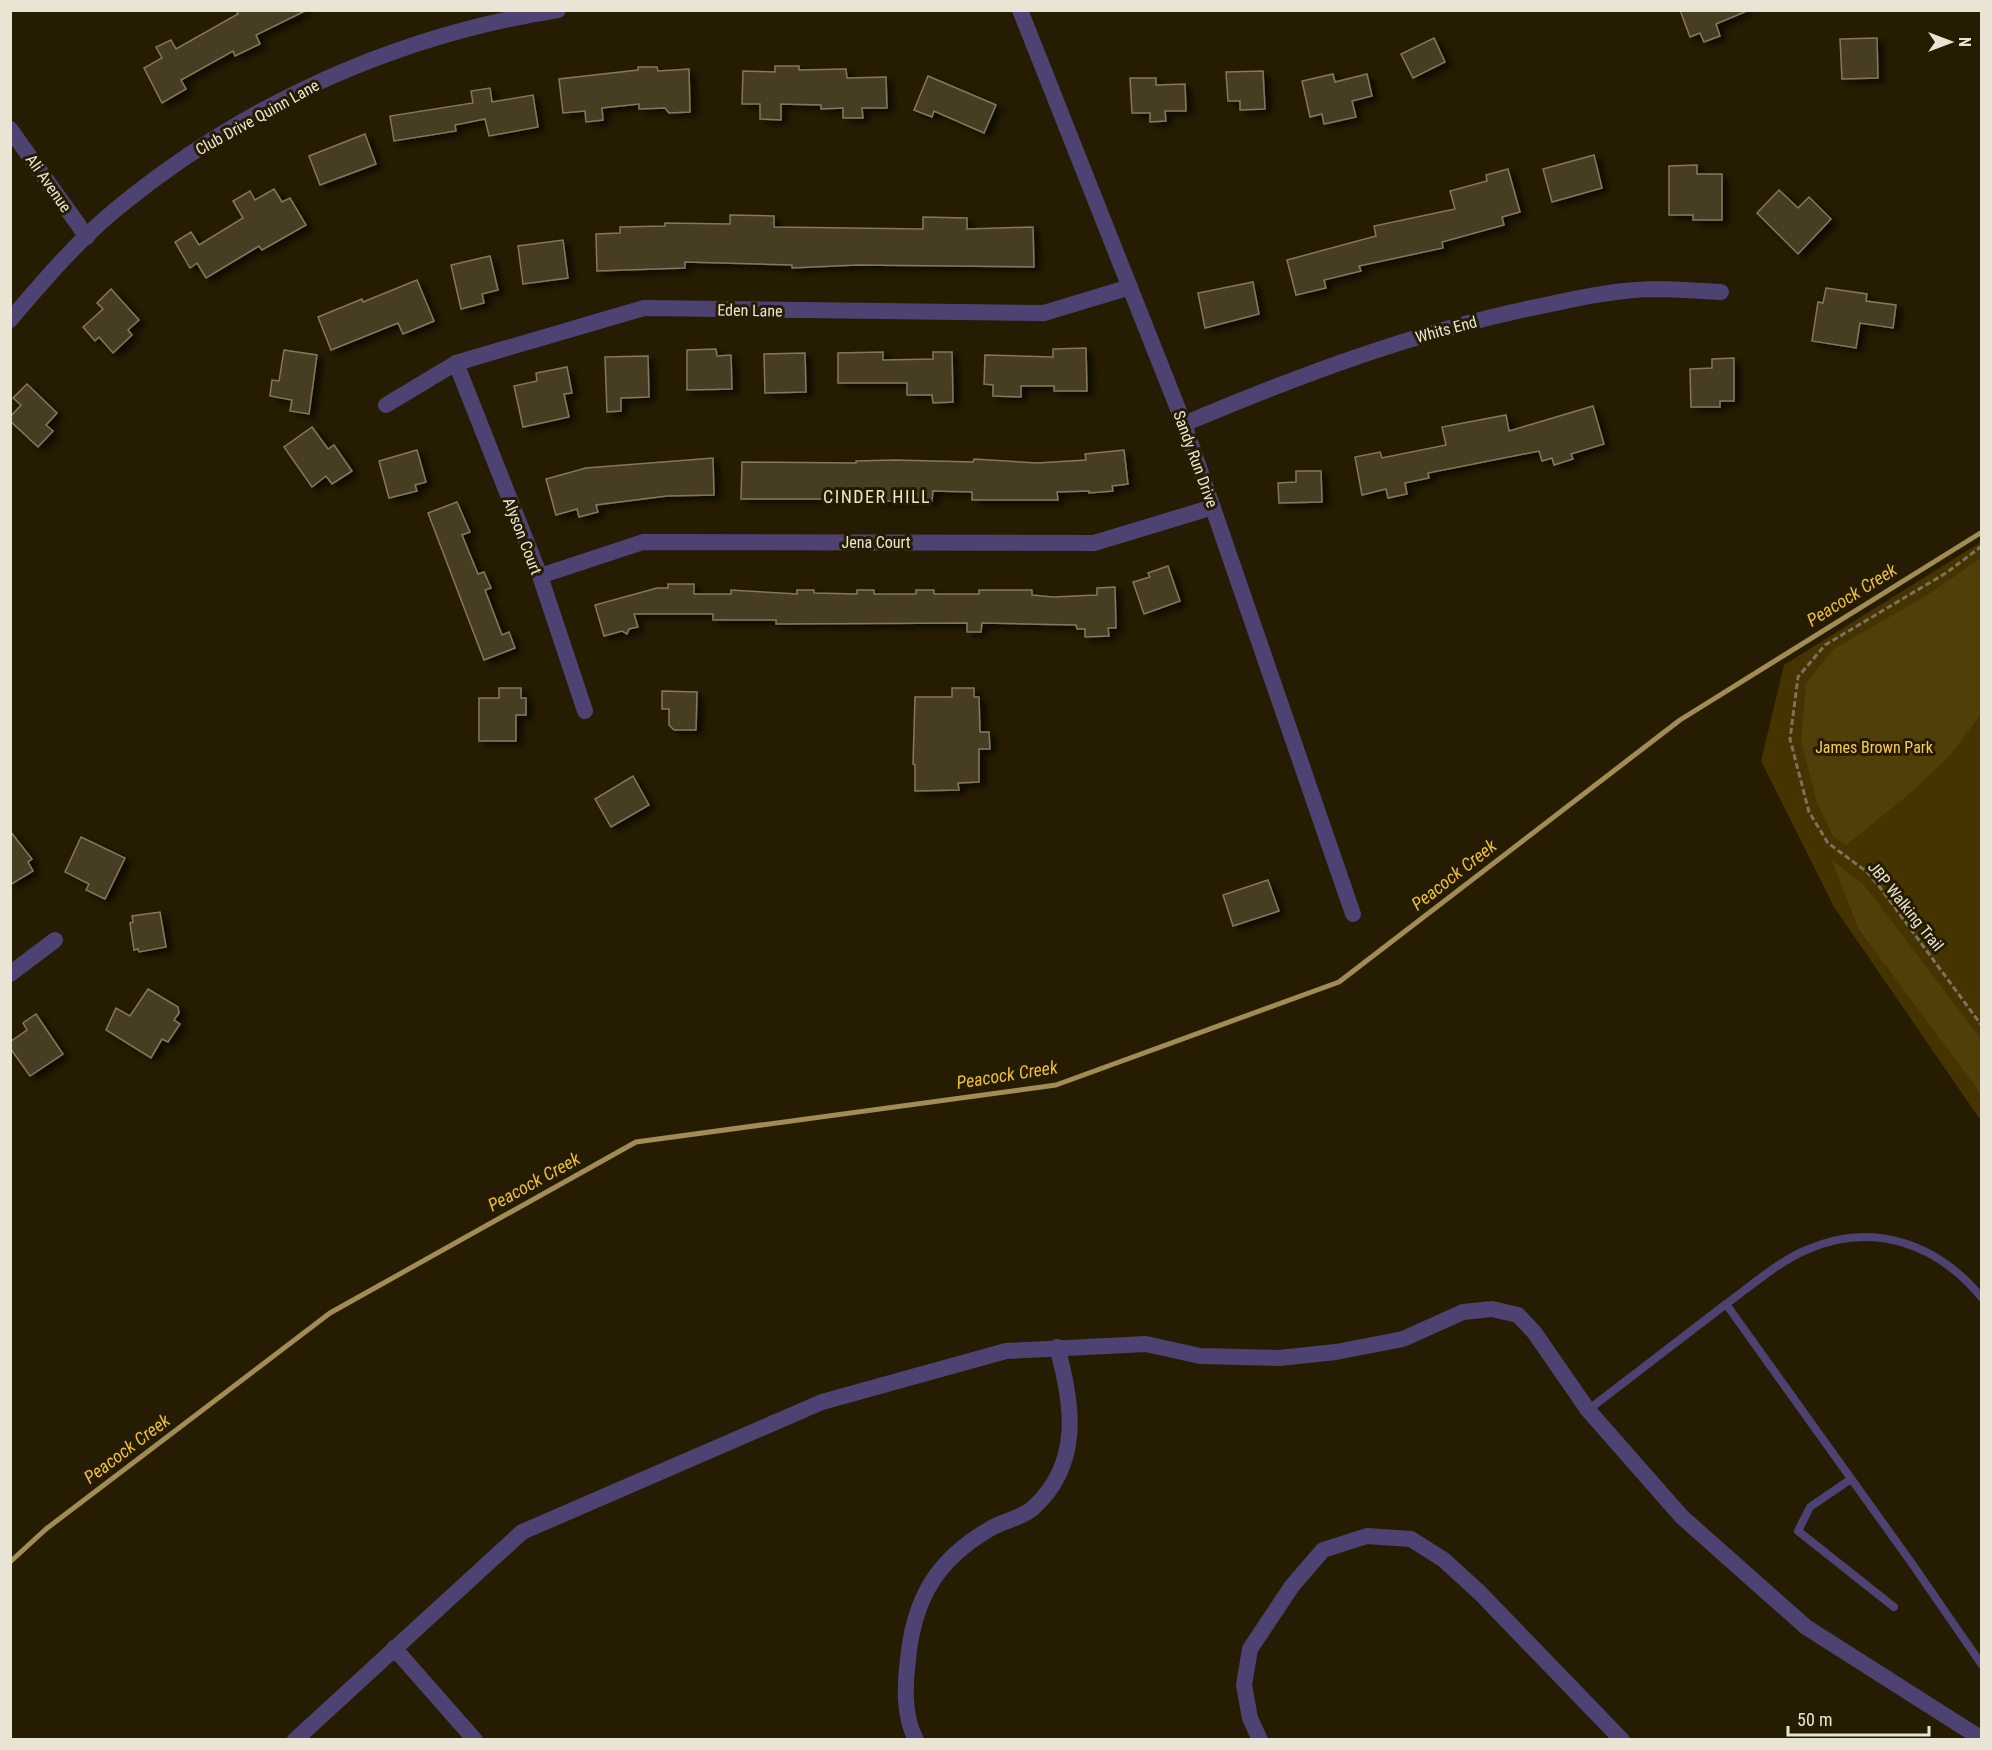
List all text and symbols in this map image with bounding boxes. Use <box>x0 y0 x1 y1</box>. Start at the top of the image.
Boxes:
north arrow <box>1920 12 1980 72</box>
text: N <box>1955 37 1974 47</box>
street label: Club Drive Quinn Lane <box>192 76 322 159</box>
street label: Ali Avenue <box>22 151 75 216</box>
street label: Eden Lane <box>717 300 783 321</box>
street label: Whits End <box>1413 312 1479 347</box>
street label: Sandy Run Drive <box>1169 408 1222 510</box>
district label: CINDER HILL <box>823 486 931 507</box>
street label: Alyson Court <box>499 495 546 578</box>
street label: Jena Court <box>841 533 911 552</box>
water label: Peacock Creek <box>1803 558 1902 631</box>
park label: James Brown Park <box>1815 738 1934 757</box>
water label: Peacock Creek <box>1407 834 1501 914</box>
street label: JBP Walking Trail <box>1864 858 1947 955</box>
water label: Peacock Creek <box>955 1056 1060 1093</box>
water label: Peacock Creek <box>484 1147 585 1216</box>
water label: Peacock Creek <box>80 1409 175 1488</box>
scale bar <box>1788 1699 1929 1737</box>
text: 50 m <box>1797 1709 1832 1730</box>

